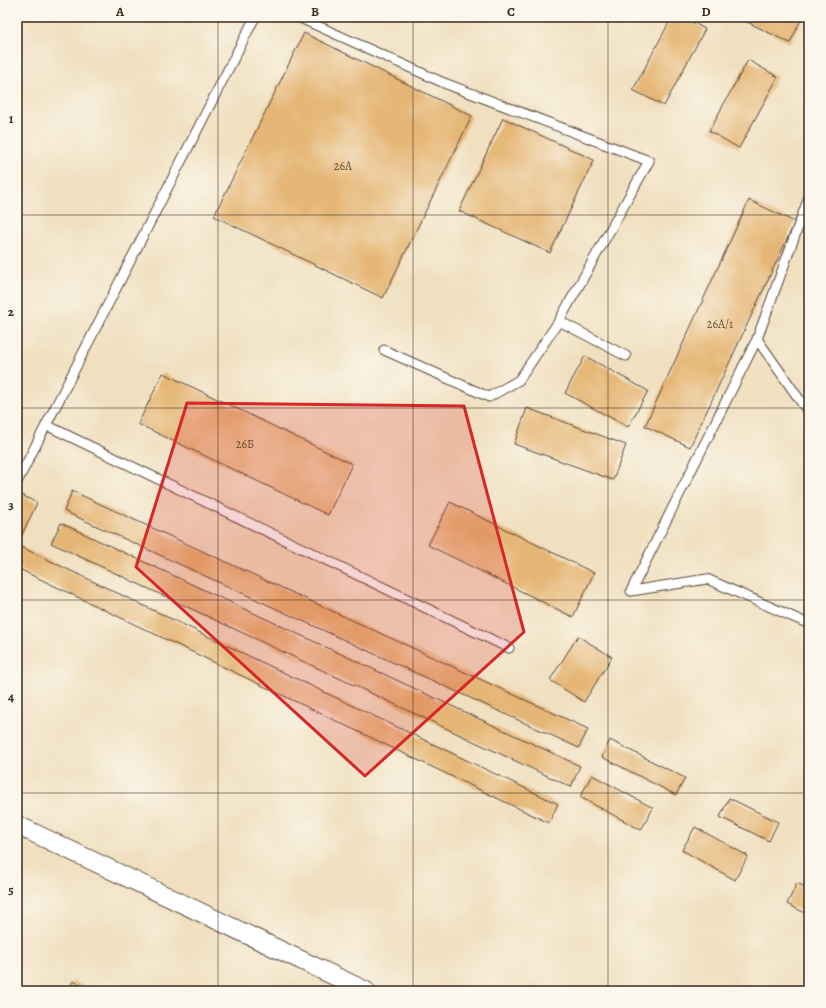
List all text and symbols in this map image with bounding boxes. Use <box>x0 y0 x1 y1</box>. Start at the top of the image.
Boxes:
text: A <box>115 3 125 20</box>
text: B <box>311 3 319 20</box>
text: C <box>507 3 515 20</box>
text: D <box>701 3 711 20</box>
text: 1 <box>9 110 14 127</box>
house number: 26А <box>334 158 353 174</box>
text: 2 <box>8 303 15 320</box>
house number: 26А/1 <box>707 316 733 332</box>
house number: 26Б <box>236 436 254 452</box>
text: 3 <box>8 496 14 513</box>
text: 4 <box>8 688 14 705</box>
text: 5 <box>8 881 14 898</box>

